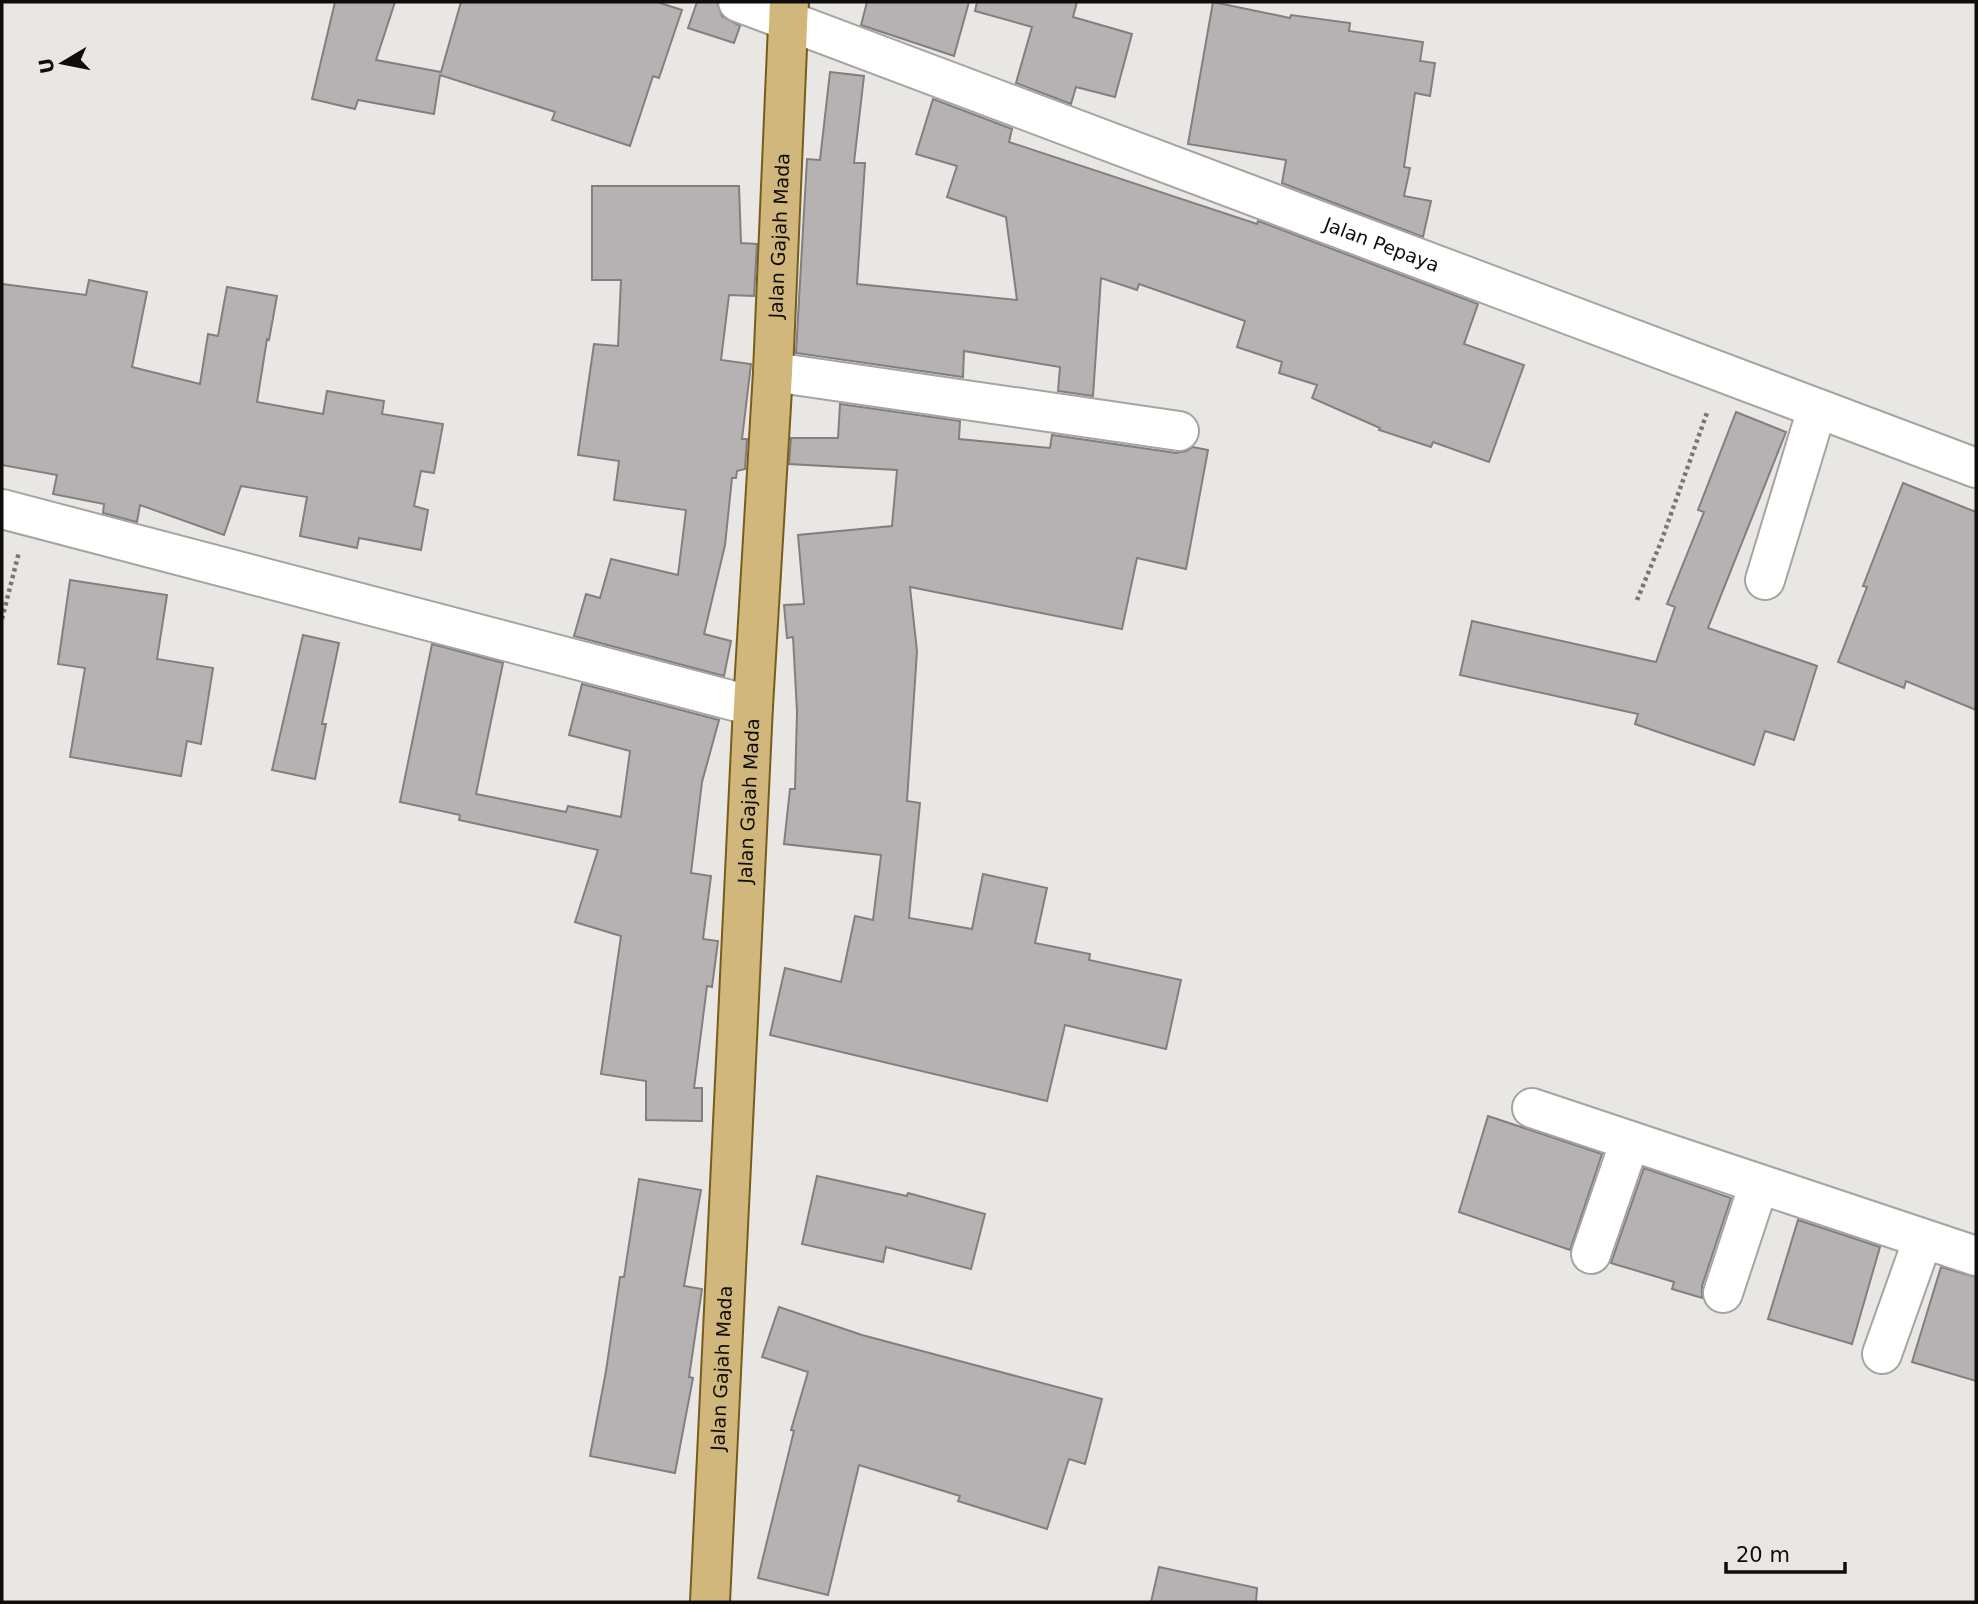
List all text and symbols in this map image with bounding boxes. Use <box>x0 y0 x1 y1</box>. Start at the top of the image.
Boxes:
north arrow <box>28 28 98 98</box>
text: U <box>34 56 58 75</box>
street label: Jalan Gajah Mada <box>764 153 793 320</box>
street label: Jalan Pepaya <box>1320 212 1443 276</box>
street label: Jalan Gajah Mada <box>733 718 763 885</box>
street label: Jalan Gajah Mada <box>706 1285 736 1452</box>
scale bar <box>1726 1530 1845 1574</box>
text: 20 m <box>1736 1543 1790 1567</box>

